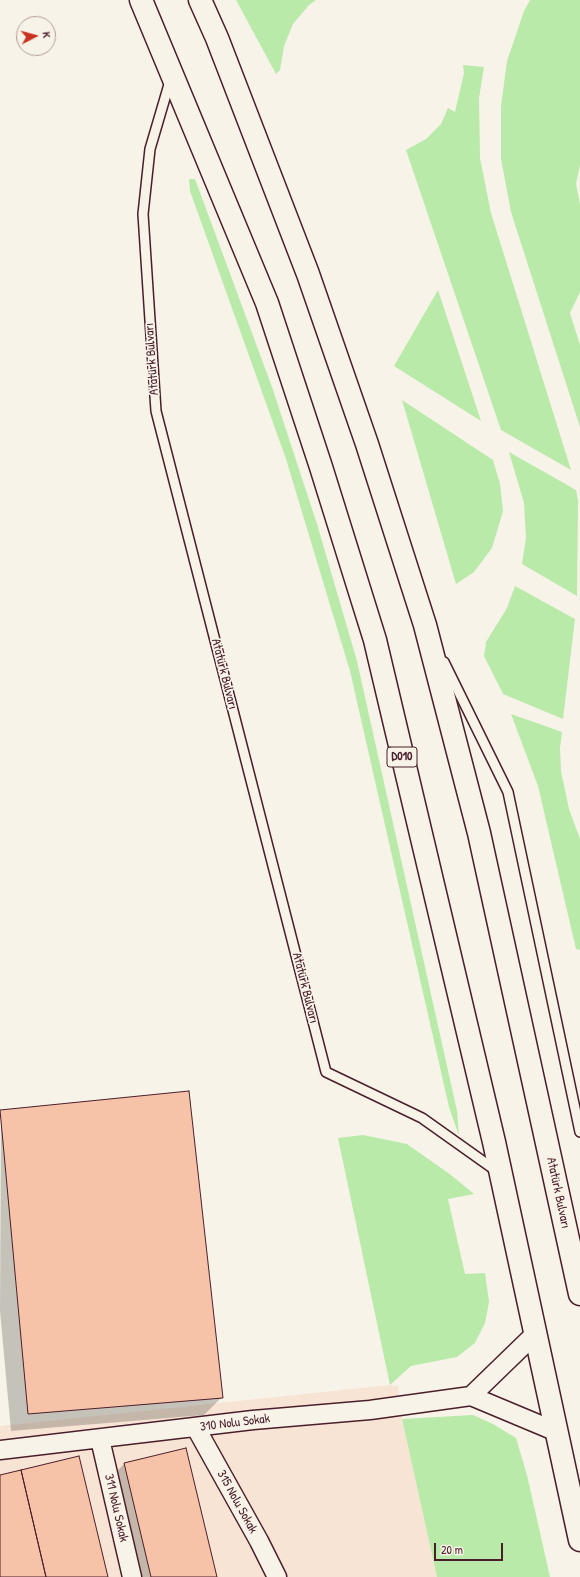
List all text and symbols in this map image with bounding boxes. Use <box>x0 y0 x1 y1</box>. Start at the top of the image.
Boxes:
north arrow <box>16 16 56 56</box>
text: K <box>40 31 54 38</box>
street label: Atatürk Bulvarı <box>142 322 162 396</box>
street label: Atatürk Bulvarı <box>208 637 240 711</box>
road number: D010 <box>387 747 417 767</box>
street label: Atatürk Bulvarı <box>289 951 321 1025</box>
street label: Atatürk Bulvarı <box>543 1156 573 1230</box>
street label: 310 Nolu Sokak <box>199 1411 271 1435</box>
street label: 315 Nolu Sokak <box>213 1468 261 1536</box>
street label: 311 Nolu Sokak <box>101 1473 131 1543</box>
scale bar <box>436 1535 505 1561</box>
text: 20 m <box>441 1541 463 1558</box>

